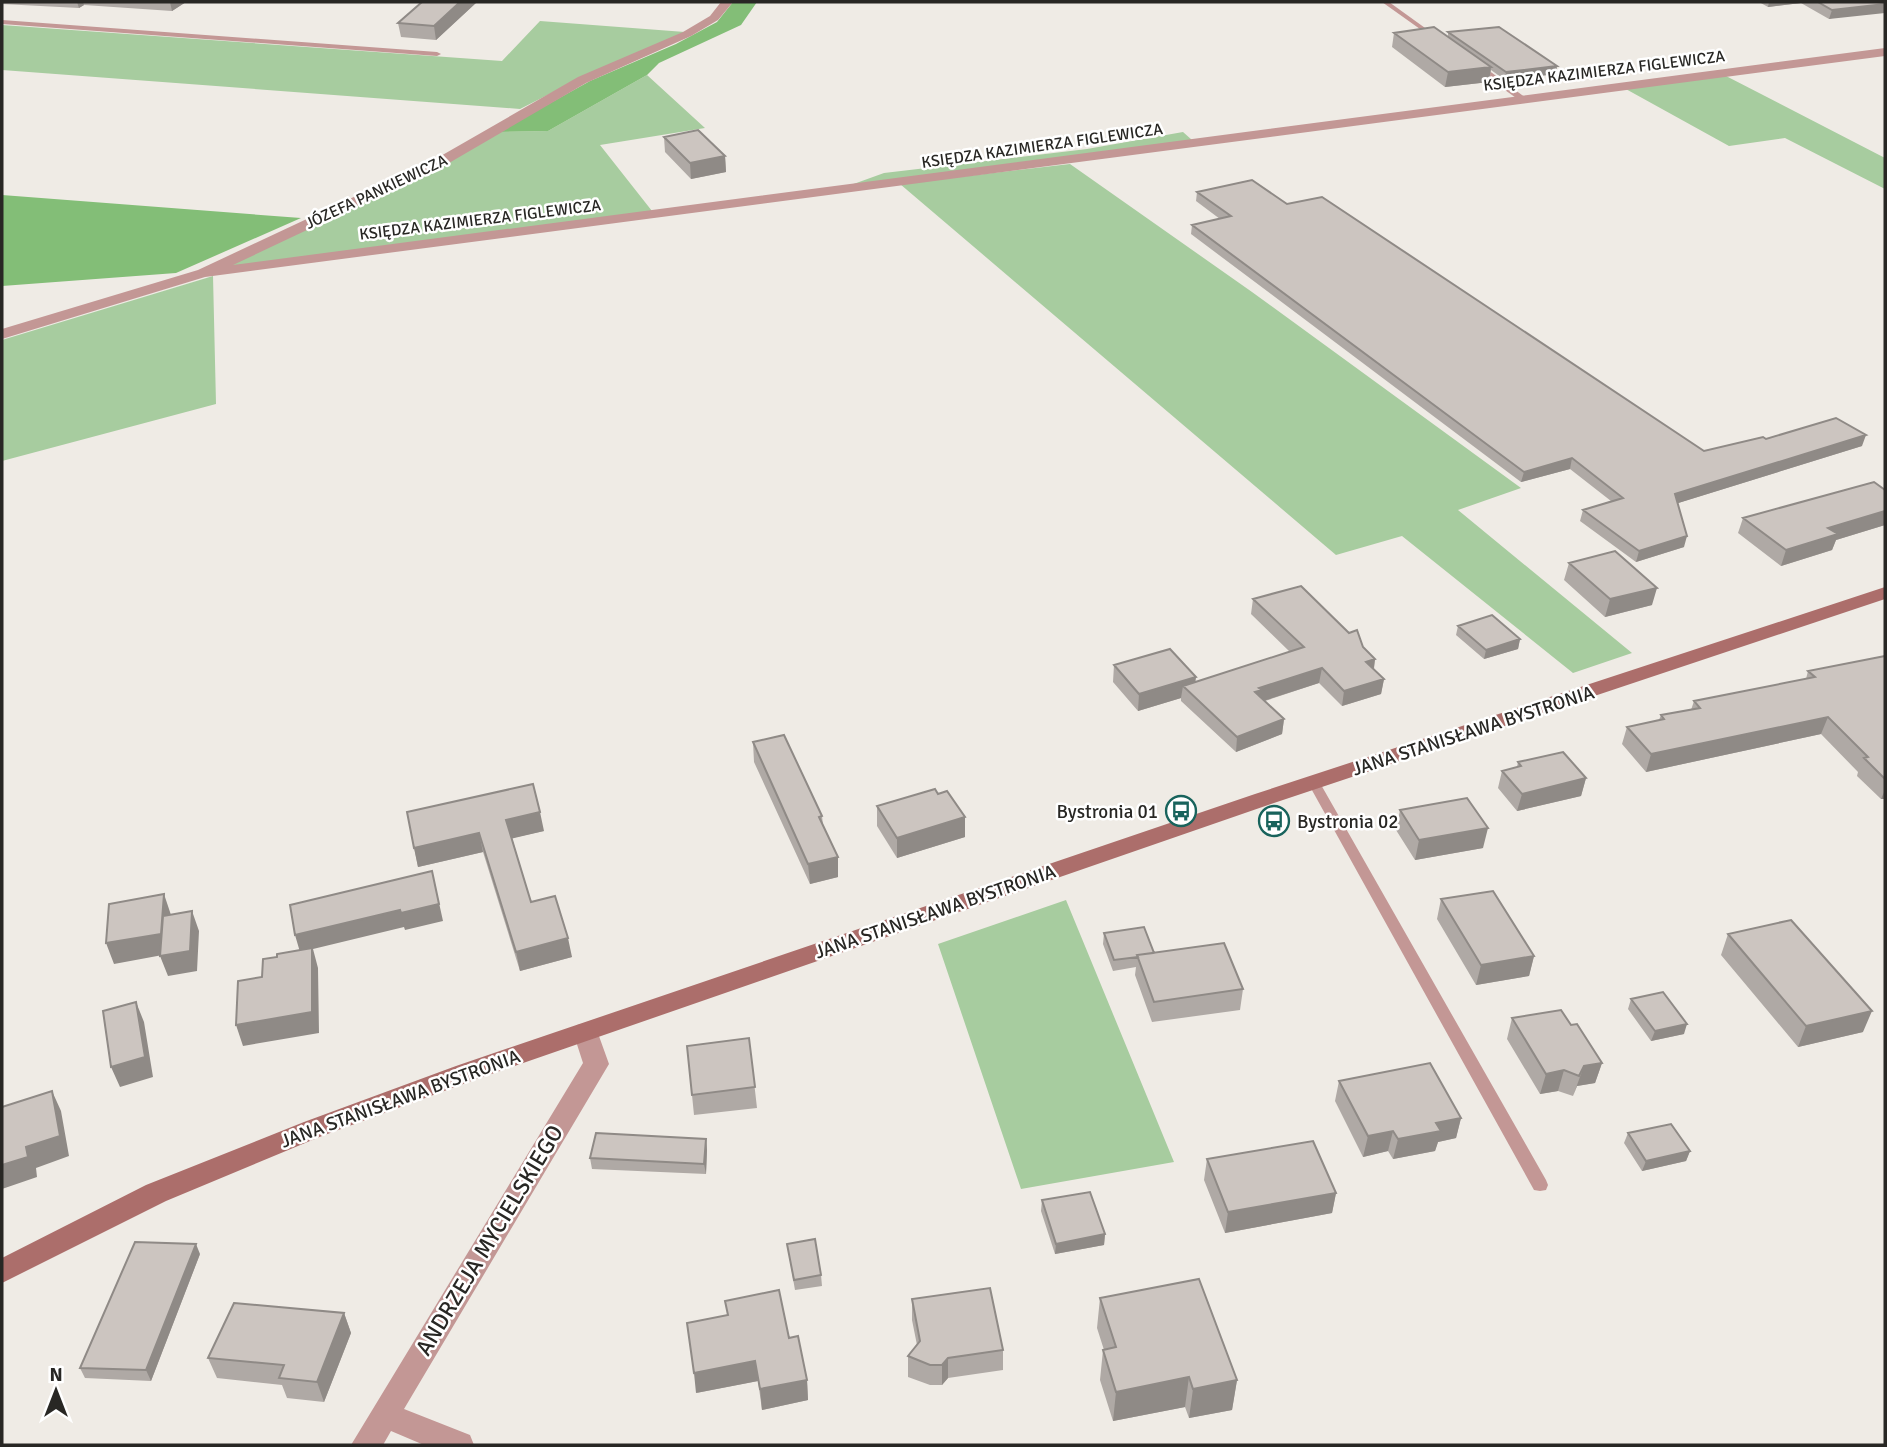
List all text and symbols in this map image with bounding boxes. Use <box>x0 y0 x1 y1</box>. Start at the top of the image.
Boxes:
street label: KSIĘDZA KAZIMIERZA FIGLEWICZA <box>1482 46 1726 96</box>
street label: KSIĘDZA KAZIMIERZA FIGLEWICZA <box>920 119 1164 173</box>
street label: JÓZEFA PANKIEWICZA <box>302 150 451 234</box>
street label: KSIĘDZA KAZIMIERZA FIGLEWICZA <box>358 195 602 245</box>
street label: JANA STANISŁAWA BYSTRONIA <box>1349 680 1598 781</box>
bus stop icon: Bystronia 01 <box>1164 794 1198 828</box>
place label: Bystronia 01 <box>1057 800 1158 824</box>
bus stop icon: Bystronia 02 <box>1257 804 1291 838</box>
place label: Bystronia 02 <box>1297 810 1398 834</box>
street label: JANA STANISŁAWA BYSTRONIA <box>812 859 1059 965</box>
street label: JANA STANISŁAWA BYSTRONIA <box>277 1044 524 1154</box>
street label: ANDRZEJA MYCIELSKIEGO <box>409 1120 570 1361</box>
north arrow <box>21 1356 91 1426</box>
text: N <box>49 1363 63 1387</box>

